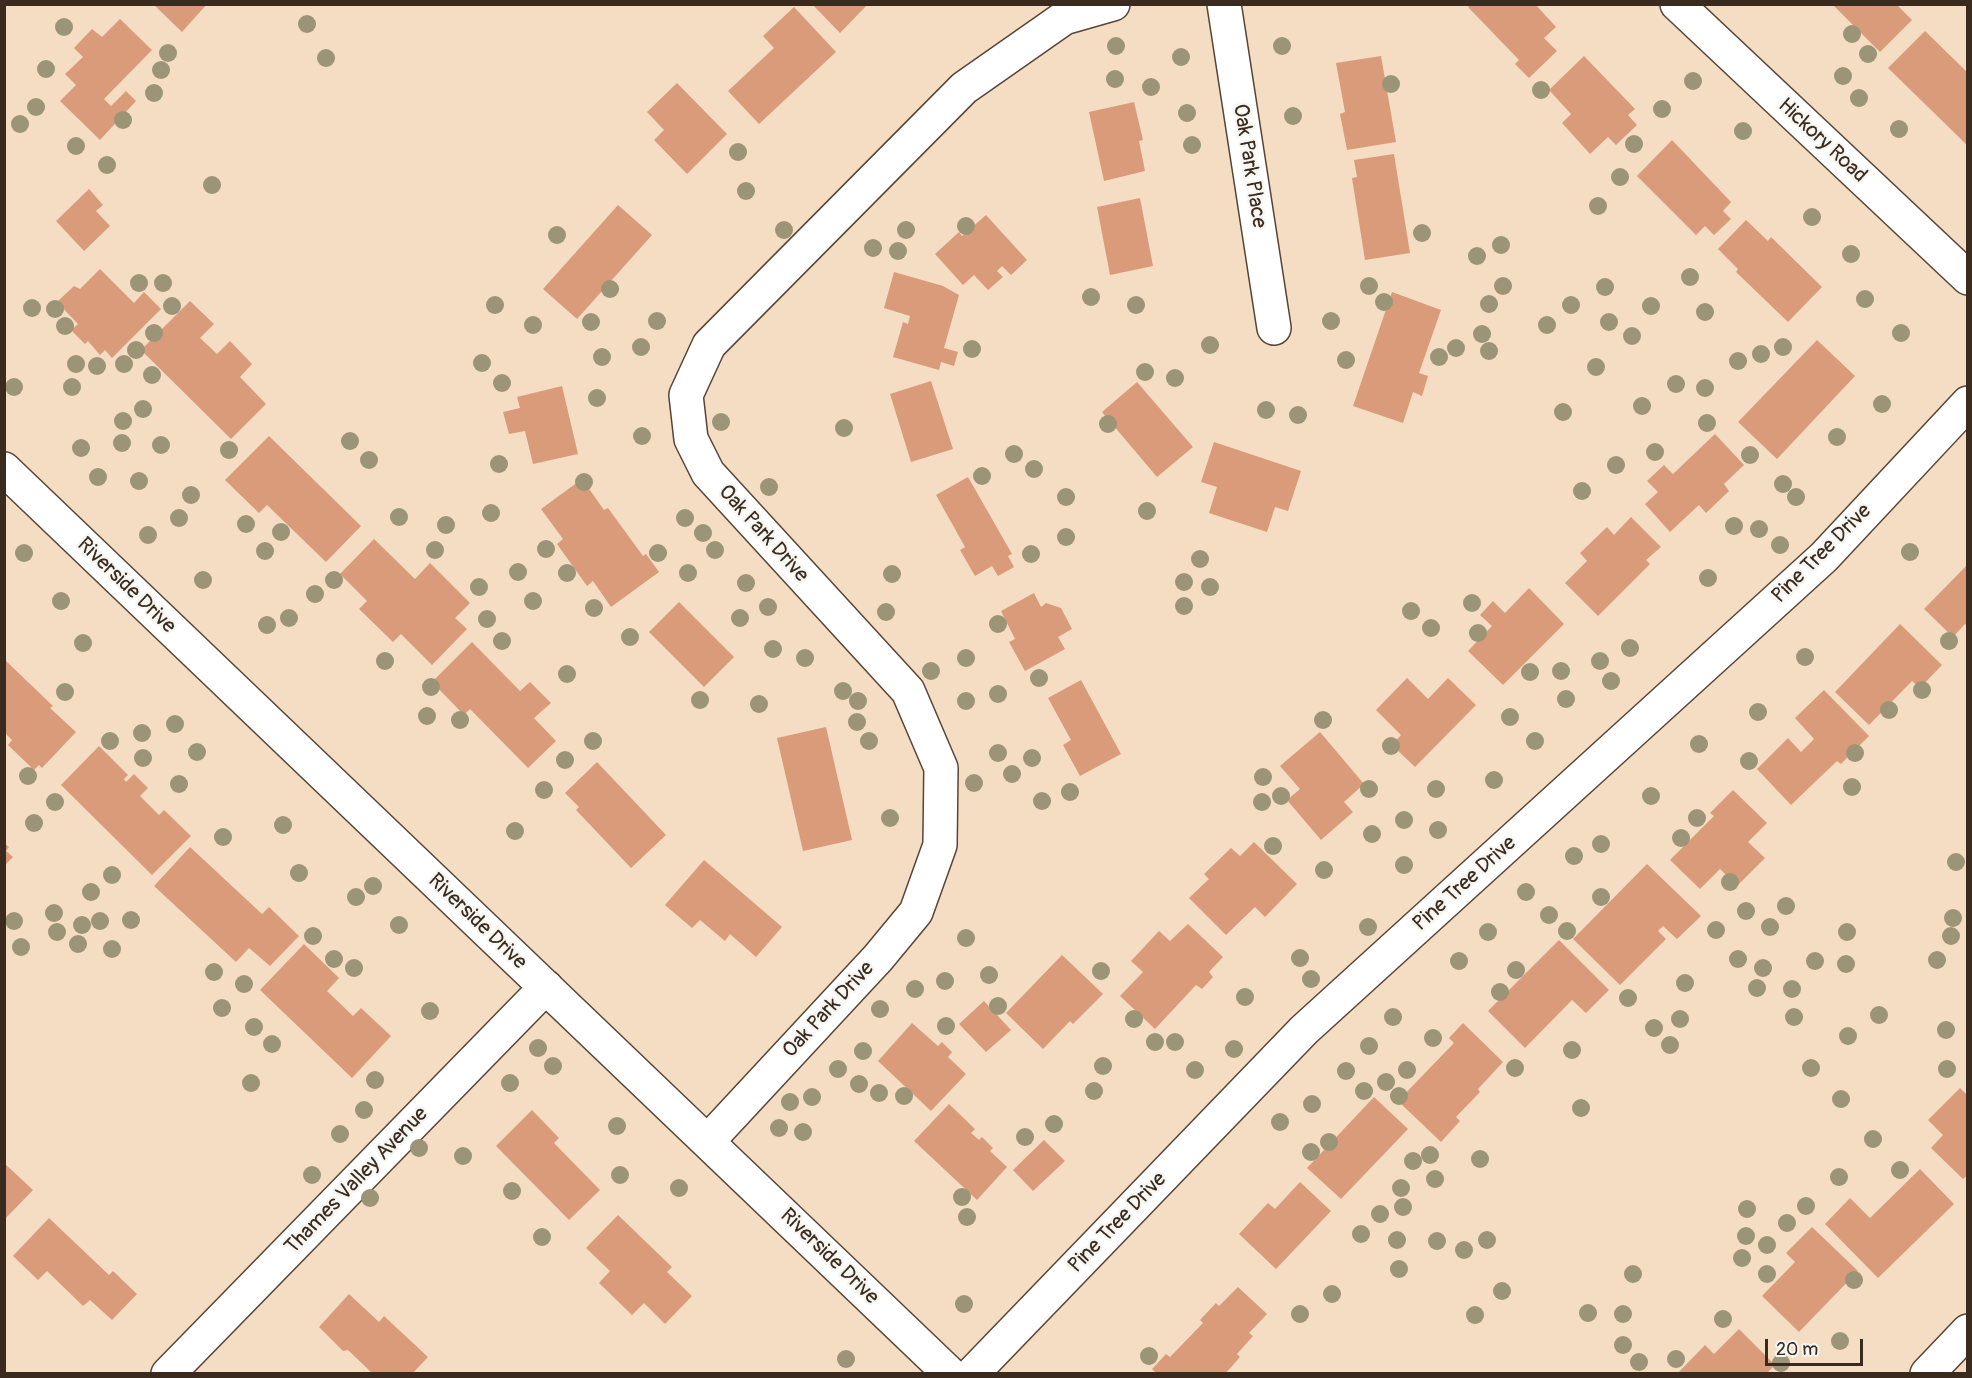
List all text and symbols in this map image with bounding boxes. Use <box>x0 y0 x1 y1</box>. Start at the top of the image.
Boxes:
street label: Hickory Road <box>1772 94 1872 188</box>
street label: Oak Park Place <box>1227 102 1271 230</box>
street label: Oak Park Drive <box>713 480 813 588</box>
street label: Pine Tree Drive <box>1767 499 1877 609</box>
street label: Riverside Drive <box>71 533 181 639</box>
street label: Pine Tree Drive <box>1408 831 1522 937</box>
street label: Riverside Drive <box>422 869 532 975</box>
street label: Oak Park Drive <box>778 957 880 1063</box>
street label: Thames Valley Avenue <box>280 1102 434 1260</box>
street label: Pine Tree Drive <box>1064 1167 1172 1279</box>
street label: Riverside Drive <box>774 1204 884 1310</box>
scale bar <box>1768 1327 1866 1365</box>
text: 20 m <box>1776 1338 1818 1361</box>

